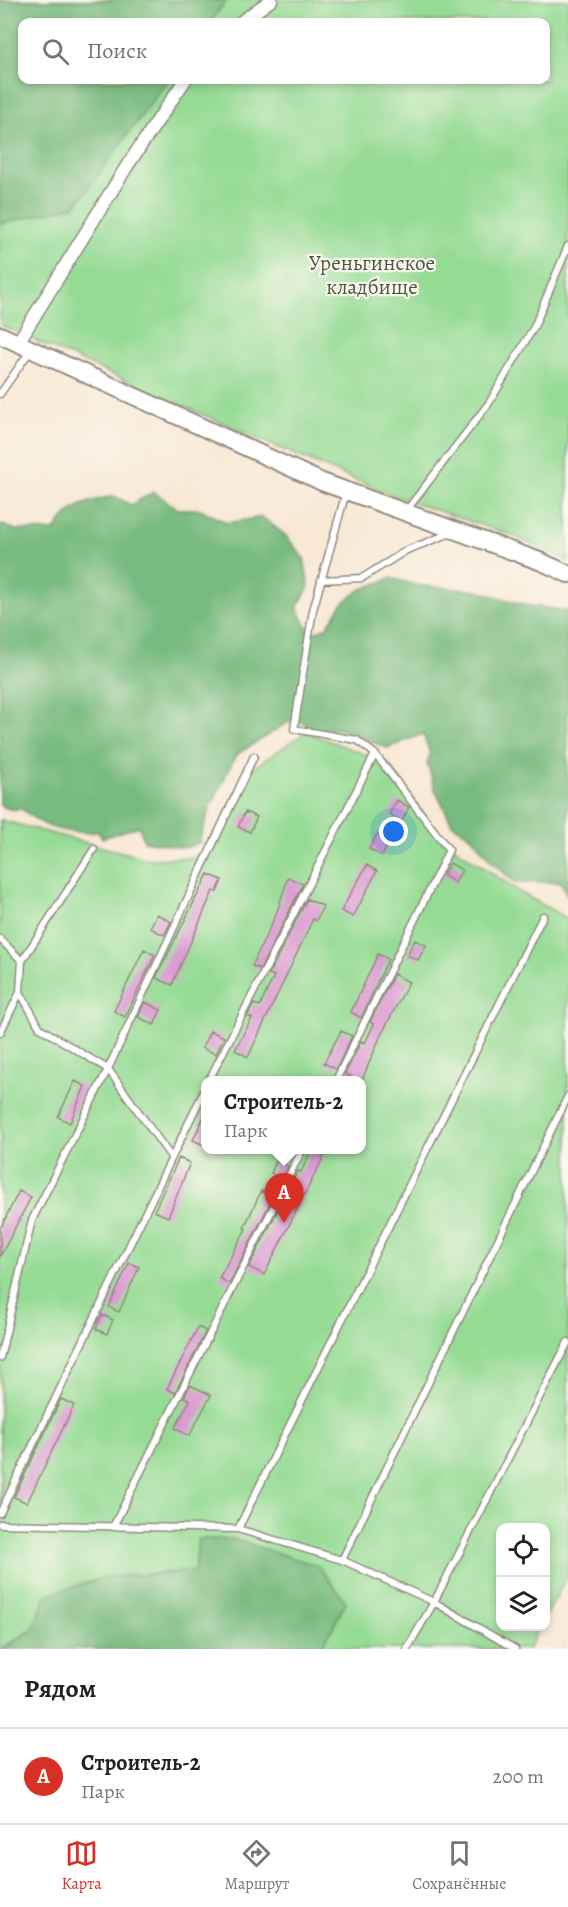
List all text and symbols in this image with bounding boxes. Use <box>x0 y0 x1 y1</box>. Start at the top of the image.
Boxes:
search box <box>18 18 550 84</box>
icon: search <box>39 35 72 68</box>
text: Поиск <box>87 36 147 66</box>
park label: Уреньгинское кладбище <box>309 249 435 301</box>
your location <box>379 817 408 846</box>
popup <box>201 1076 366 1154</box>
text: Строитель-2 <box>224 1087 343 1117</box>
text: Парк <box>224 1117 268 1144</box>
pin: A <box>264 1174 304 1223</box>
map controls <box>496 1523 550 1631</box>
button: locate <box>496 1523 550 1577</box>
button: layers <box>496 1577 550 1631</box>
text: Рядом <box>24 1671 96 1706</box>
text: Строитель-2 <box>81 1748 200 1778</box>
text: A <box>37 1763 50 1790</box>
text: 200 m <box>493 1763 544 1790</box>
text: Парк <box>81 1778 125 1805</box>
tab: Карта <box>61 1837 102 1895</box>
tab: Маршрут <box>225 1837 289 1895</box>
tab: Сохранённые <box>412 1837 507 1895</box>

